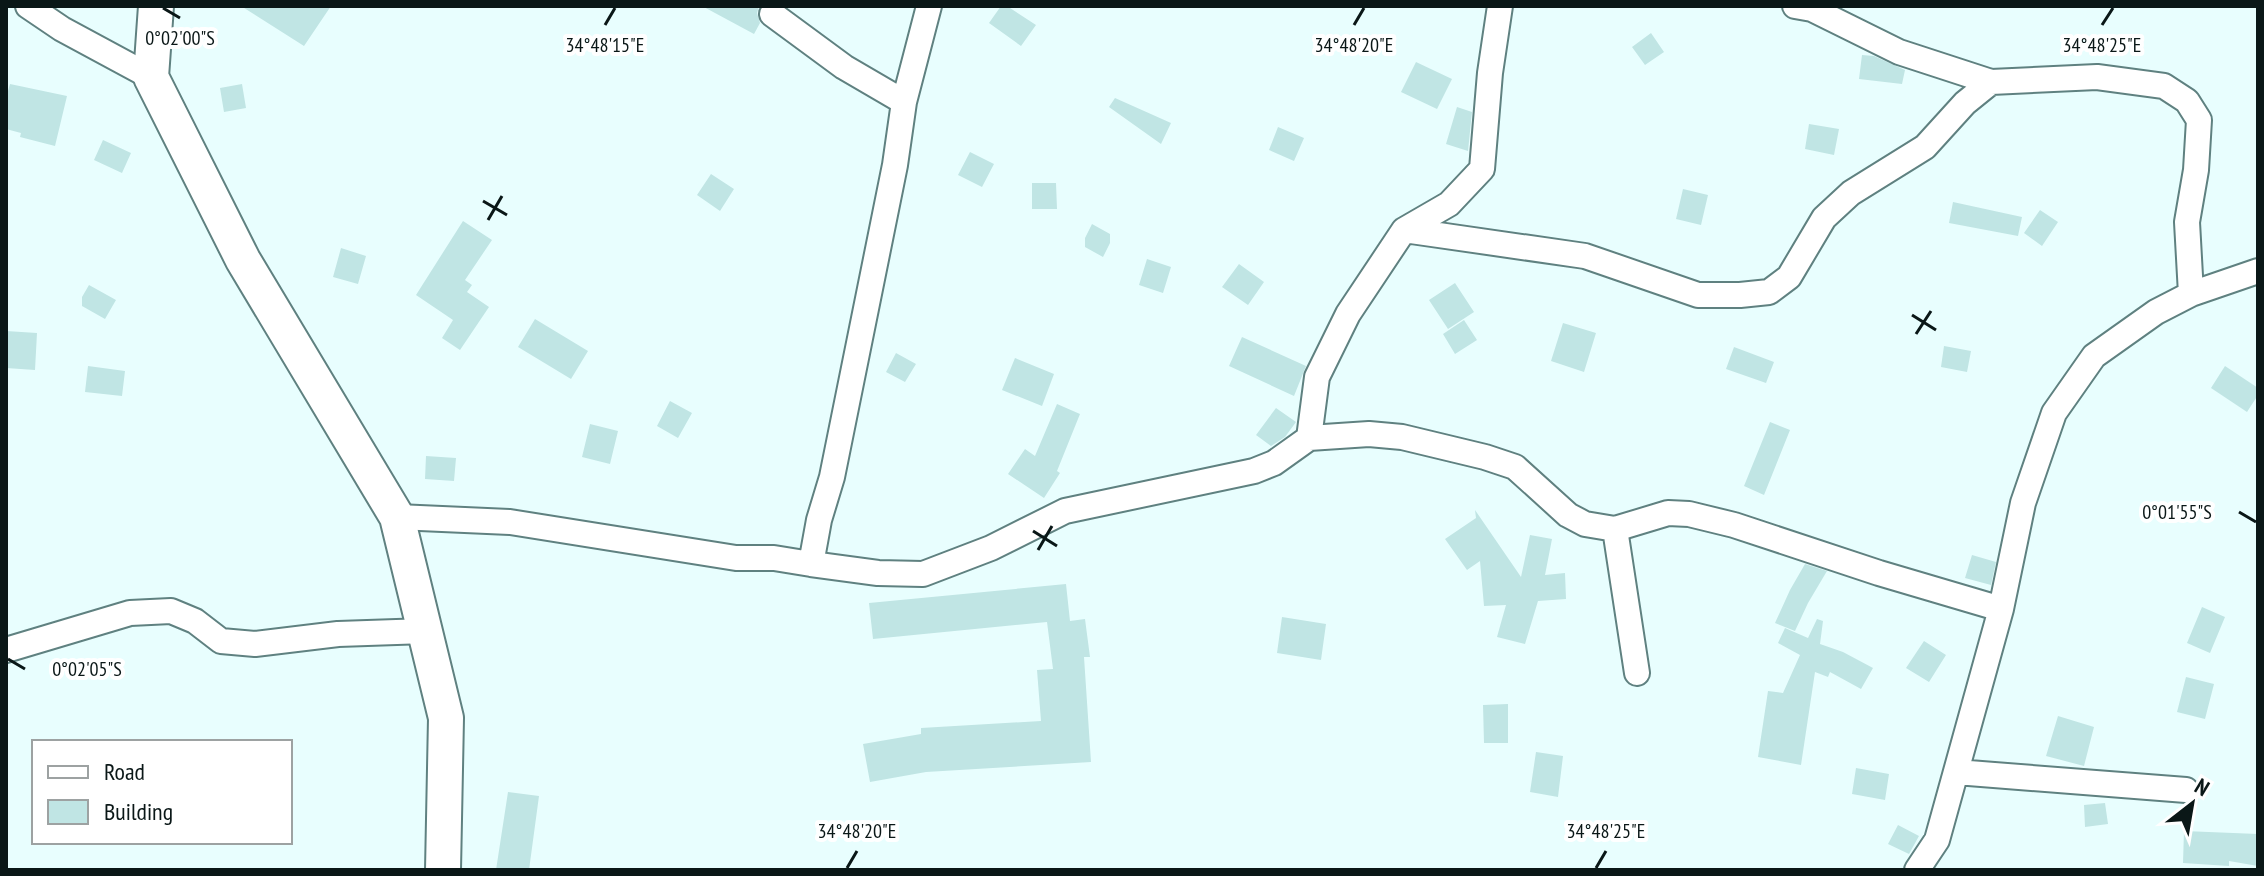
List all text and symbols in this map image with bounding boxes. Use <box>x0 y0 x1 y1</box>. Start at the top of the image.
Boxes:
text: 0°02'00"S <box>145 25 215 51</box>
text: 34°48'15"E <box>566 32 644 58</box>
text: 34°48'20"E <box>1315 32 1393 58</box>
text: 34°48'25"E <box>2063 32 2141 58</box>
text: 0°01'55"S <box>2142 499 2212 525</box>
text: 0°02'05"S <box>52 656 122 682</box>
legend <box>32 740 292 844</box>
text: Road <box>104 756 145 787</box>
north arrow <box>2152 764 2232 844</box>
text: N <box>2190 772 2215 802</box>
text: Building <box>104 796 173 827</box>
text: 34°48'20"E <box>818 818 896 844</box>
text: 34°48'25"E <box>1567 818 1645 844</box>

